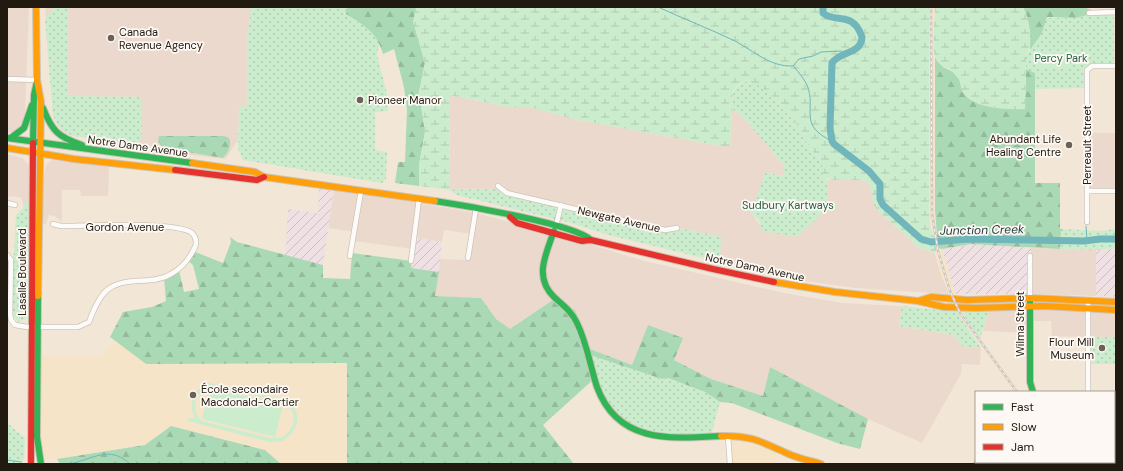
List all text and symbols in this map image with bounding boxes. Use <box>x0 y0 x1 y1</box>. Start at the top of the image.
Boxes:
place label: Canada Revenue Agency <box>119 25 203 52</box>
marker: Canada Revenue Agency <box>106 33 116 43</box>
park label: Percy Park <box>1034 51 1088 65</box>
place label: Pioneer Manor <box>368 93 442 107</box>
marker: Pioneer Manor <box>355 95 365 105</box>
street label: Perreault Street <box>1080 105 1094 185</box>
street label: Notre Dame Avenue <box>87 132 189 160</box>
place label: Abundant Life Healing Centre <box>986 132 1061 159</box>
marker: Abundant Life Healing Centre <box>1064 140 1074 150</box>
park label: Sudbury Kartways <box>742 198 834 212</box>
street label: Newgate Avenue <box>576 203 662 235</box>
street label: Gordon Avenue <box>86 220 164 234</box>
water label: Junction Creek <box>940 221 1025 239</box>
street label: Lasalle Boulevard <box>15 228 29 316</box>
street label: Notre Dame Avenue <box>704 250 806 284</box>
street label: Wilma Street <box>1013 291 1027 357</box>
place label: Flour Mill Museum <box>1049 335 1094 362</box>
marker: Flour Mill Museum <box>1097 343 1107 353</box>
place label: École secondaire Macdonald-Cartier <box>201 382 299 409</box>
marker: École secondaire Macdonald-Cartier <box>188 390 198 400</box>
legend <box>975 391 1115 463</box>
text: Fast <box>1011 399 1034 415</box>
text: Slow <box>1011 419 1037 435</box>
text: Jam <box>1011 439 1034 455</box>

